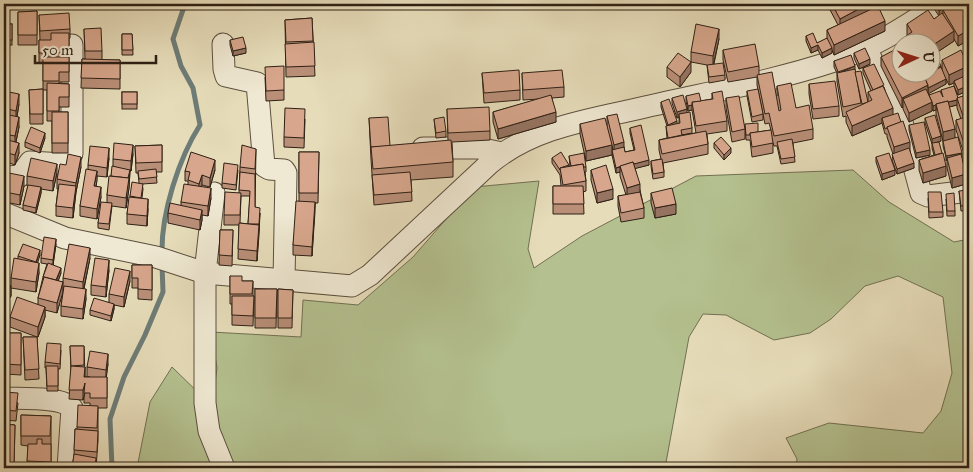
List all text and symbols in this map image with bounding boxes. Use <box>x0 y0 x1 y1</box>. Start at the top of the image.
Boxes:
scale bar <box>35 32 156 64</box>
north arrow <box>890 32 940 82</box>
text: 50 m <box>42 41 74 59</box>
text: U <box>920 51 937 64</box>

